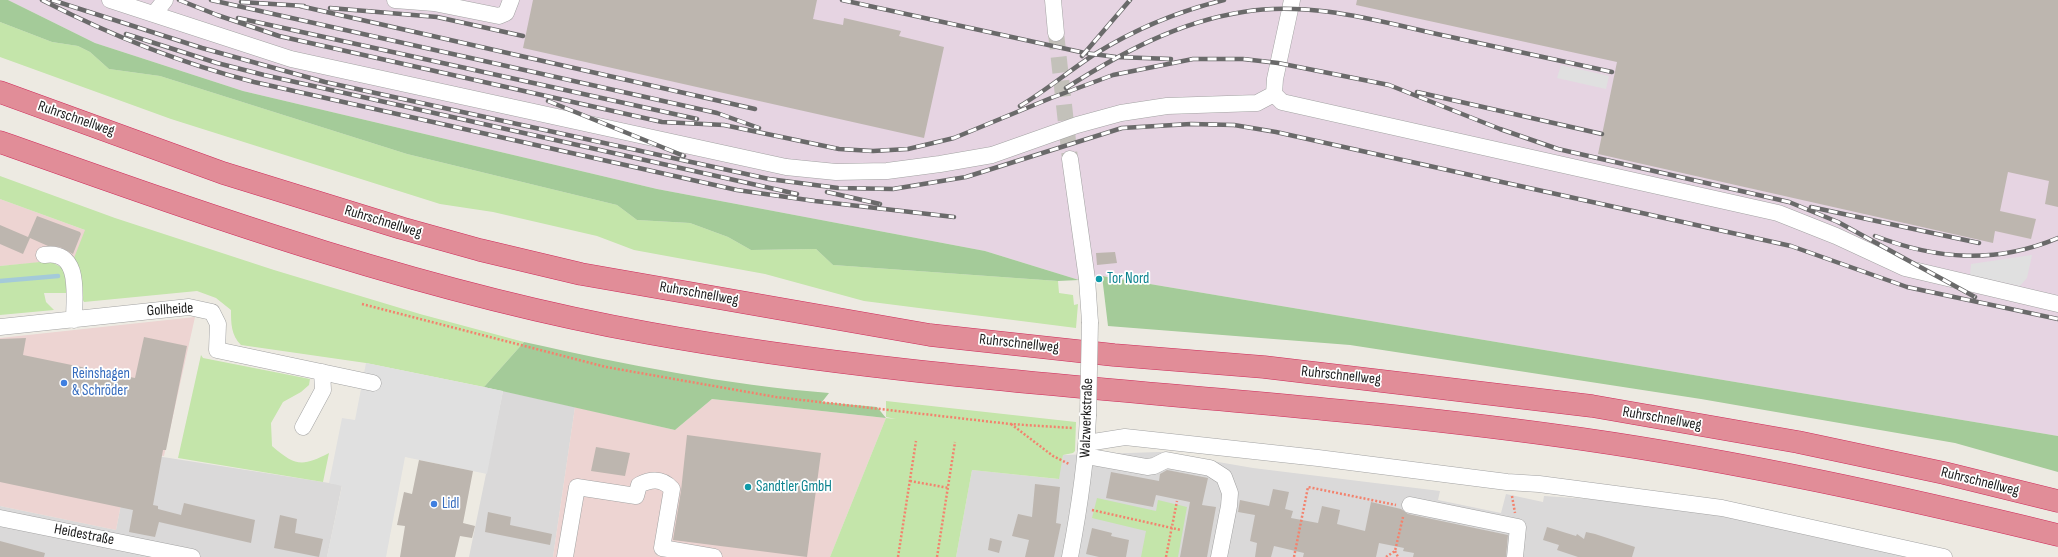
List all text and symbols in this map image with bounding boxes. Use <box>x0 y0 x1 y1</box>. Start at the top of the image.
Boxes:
street label: Ruhrschnellweg <box>35 97 117 141</box>
street label: Ruhrschnellweg <box>342 202 424 242</box>
place label: Tor Nord <box>1107 270 1149 288</box>
marker: Tor Nord <box>1094 274 1104 284</box>
street label: Ruhrschnellweg <box>658 278 740 310</box>
street label: Gollheide <box>146 299 194 321</box>
street label: Ruhrschnellweg <box>978 331 1060 357</box>
street label: Ruhrschnellweg <box>1300 363 1382 389</box>
place label: Reinshagen & Schröder <box>72 365 130 400</box>
marker: Reinshagen & Schröder <box>59 378 69 388</box>
street label: Walzwerkstraße <box>1077 378 1097 458</box>
street label: Ruhrschnellweg <box>1621 403 1703 435</box>
street label: Ruhrschnellweg <box>1939 464 2021 500</box>
place label: Sandtler GmbH <box>756 478 832 496</box>
marker: Sandtler GmbH <box>743 482 753 492</box>
place label: Lidl <box>442 495 459 513</box>
marker: Lidl <box>429 499 439 509</box>
street label: Heidestraße <box>52 520 116 550</box>

